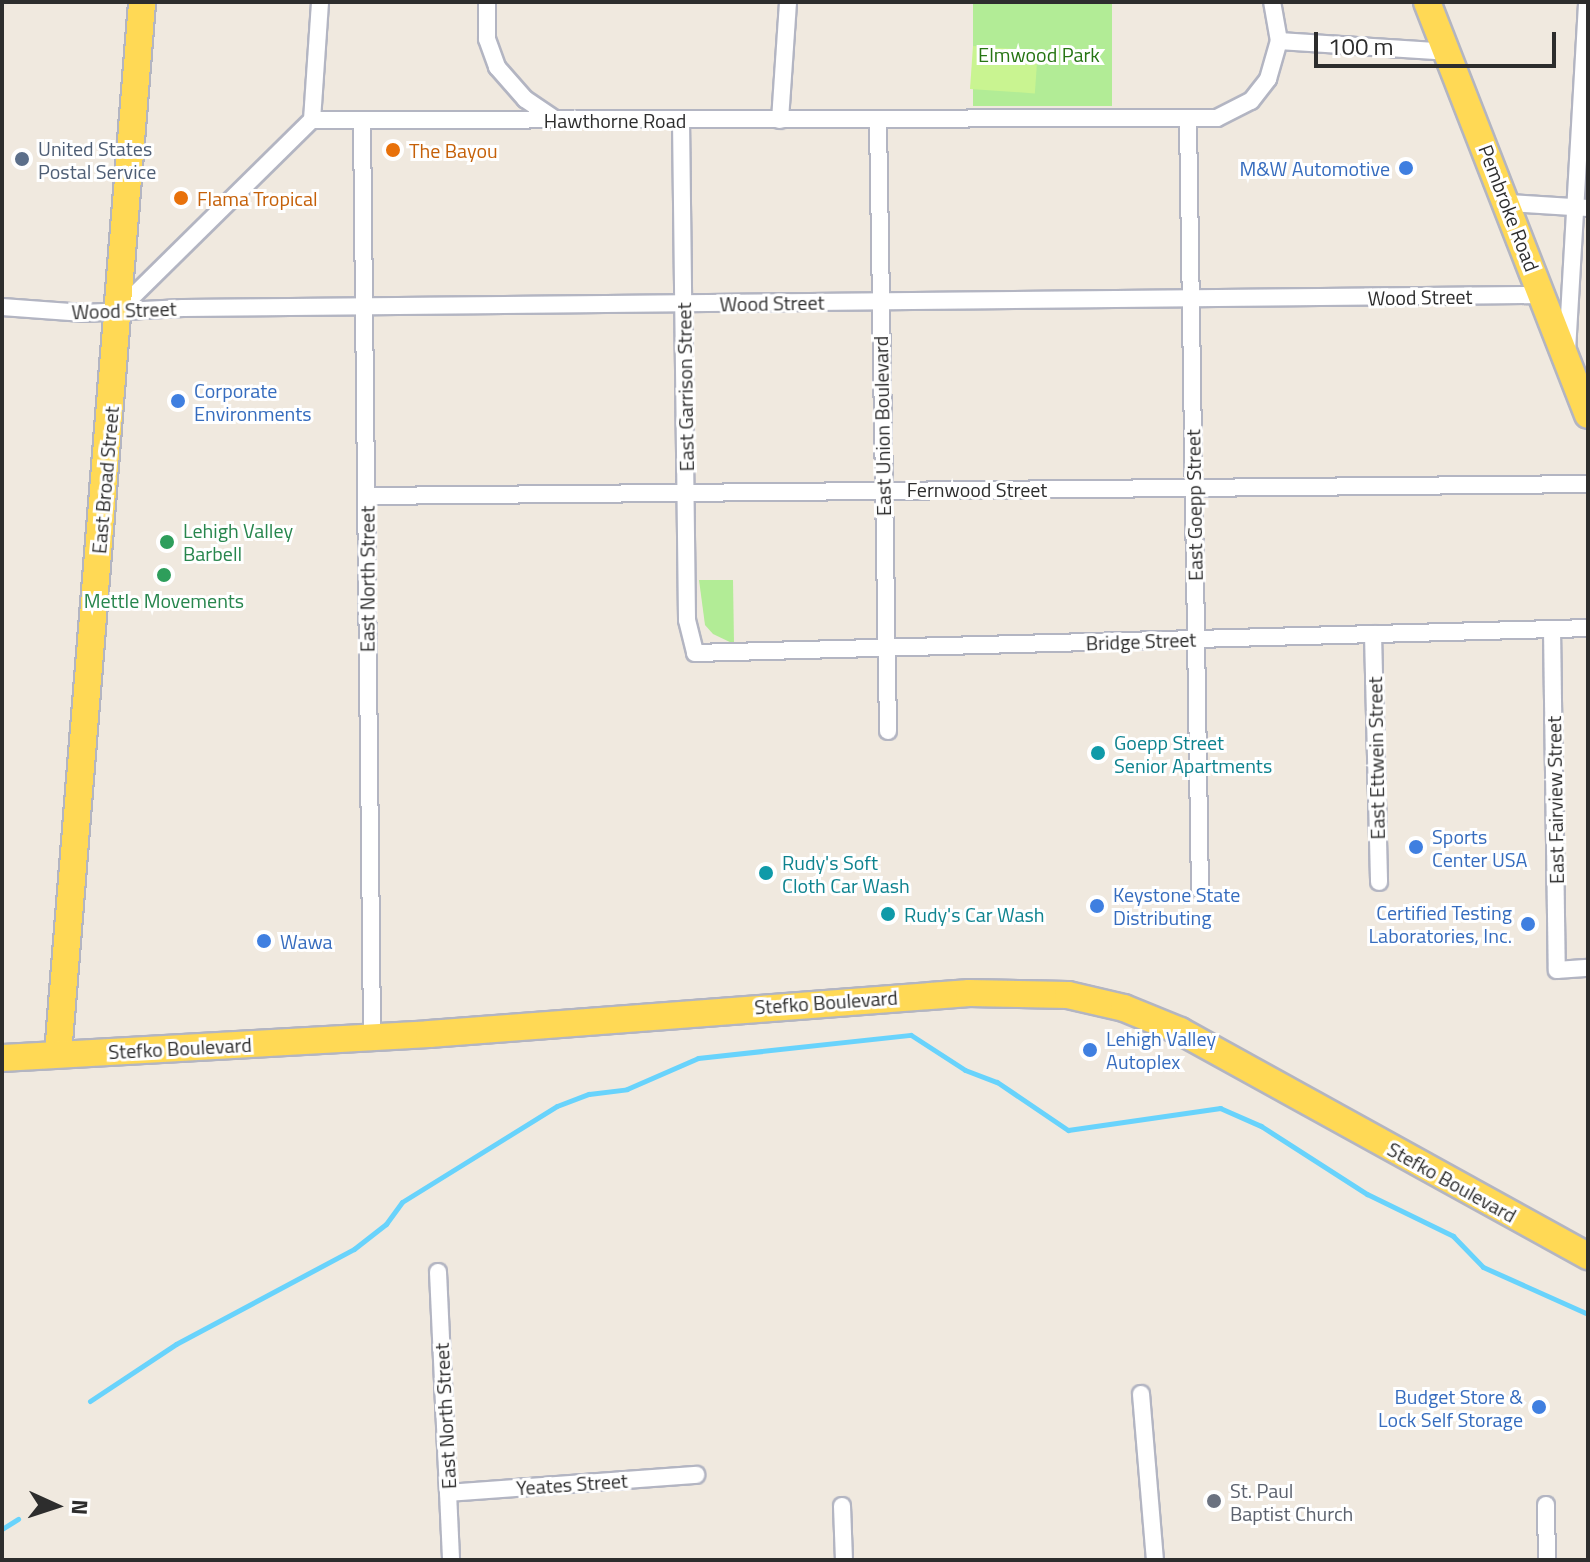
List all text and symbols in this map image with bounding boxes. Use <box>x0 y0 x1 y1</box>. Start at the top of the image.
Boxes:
scale bar <box>1318 16 1560 66</box>
text: 100 m <box>1328 28 1394 64</box>
park label: Elmwood Park <box>978 42 1100 66</box>
street label: Hawthorne Road <box>544 108 686 132</box>
place label: United States Postal Service <box>38 136 156 183</box>
place label: The Bayou <box>409 138 498 162</box>
marker: The Bayou <box>384 141 402 159</box>
street label: Pembroke Road <box>1474 141 1544 275</box>
marker: United States Postal Service <box>13 150 31 168</box>
place label: M&W Automotive <box>1239 156 1390 180</box>
marker: M&W Automotive <box>1397 159 1415 177</box>
place label: Flama Tropical <box>197 186 318 210</box>
marker: Flama Tropical <box>172 189 190 207</box>
street label: Wood Street <box>1367 284 1473 310</box>
street label: Wood Street <box>719 290 825 316</box>
street label: Wood Street <box>71 296 177 324</box>
street label: East Garrison Street <box>672 302 698 472</box>
street label: East Union Boulevard <box>868 336 896 516</box>
place label: Corporate Environments <box>194 378 312 425</box>
marker: Corporate Environments <box>169 392 187 410</box>
street label: East Broad Street <box>87 405 123 555</box>
street label: East Goepp Street <box>1181 429 1207 581</box>
street label: Fernwood Street <box>907 477 1047 501</box>
street label: East North Street <box>355 506 379 652</box>
place label: Lehigh Valley Barbell <box>183 518 293 565</box>
marker: Lehigh Valley Barbell <box>158 533 176 551</box>
marker: Mettle Movements <box>155 566 173 584</box>
place label: Mettle Movements <box>84 588 244 612</box>
street label: Bridge Street <box>1085 627 1197 655</box>
street label: East Ettwein Street <box>1363 676 1389 840</box>
street label: East Fairview Street <box>1542 716 1568 884</box>
place label: Goepp Street Senior Apartments <box>1114 730 1272 777</box>
marker: Goepp Street Senior Apartments <box>1089 744 1107 762</box>
place label: Sports Center USA <box>1432 824 1527 871</box>
marker: Sports Center USA <box>1407 838 1425 856</box>
place label: Rudy's Soft Cloth Car Wash <box>782 850 910 897</box>
marker: Rudy's Soft Cloth Car Wash <box>757 864 775 882</box>
place label: Keystone State Distributing <box>1113 882 1240 929</box>
marker: Keystone State Distributing <box>1088 897 1106 915</box>
place label: Certified Testing Laboratories, Inc. <box>1369 900 1512 947</box>
place label: Rudy's Car Wash <box>904 902 1045 926</box>
marker: Rudy's Car Wash <box>879 905 897 923</box>
marker: Certified Testing Laboratories, Inc. <box>1519 915 1537 933</box>
place label: Wawa <box>280 929 333 953</box>
marker: Wawa <box>255 932 273 950</box>
street label: Stefko Boulevard <box>754 985 898 1019</box>
place label: Lehigh Valley Autoplex <box>1106 1026 1216 1073</box>
street label: Stefko Boulevard <box>108 1032 252 1064</box>
marker: Lehigh Valley Autoplex <box>1081 1041 1099 1059</box>
street label: Stefko Boulevard <box>1383 1137 1521 1227</box>
street label: East North Street <box>429 1342 461 1490</box>
place label: Budget Store & Lock Self Storage <box>1378 1384 1523 1431</box>
marker: Budget Store & Lock Self Storage <box>1530 1398 1548 1416</box>
north arrow <box>16 1466 96 1546</box>
street label: Yeates Street <box>515 1468 629 1500</box>
place label: St. Paul Baptist Church <box>1230 1478 1353 1525</box>
marker: St. Paul Baptist Church <box>1205 1492 1223 1510</box>
text: N <box>63 1499 97 1516</box>

